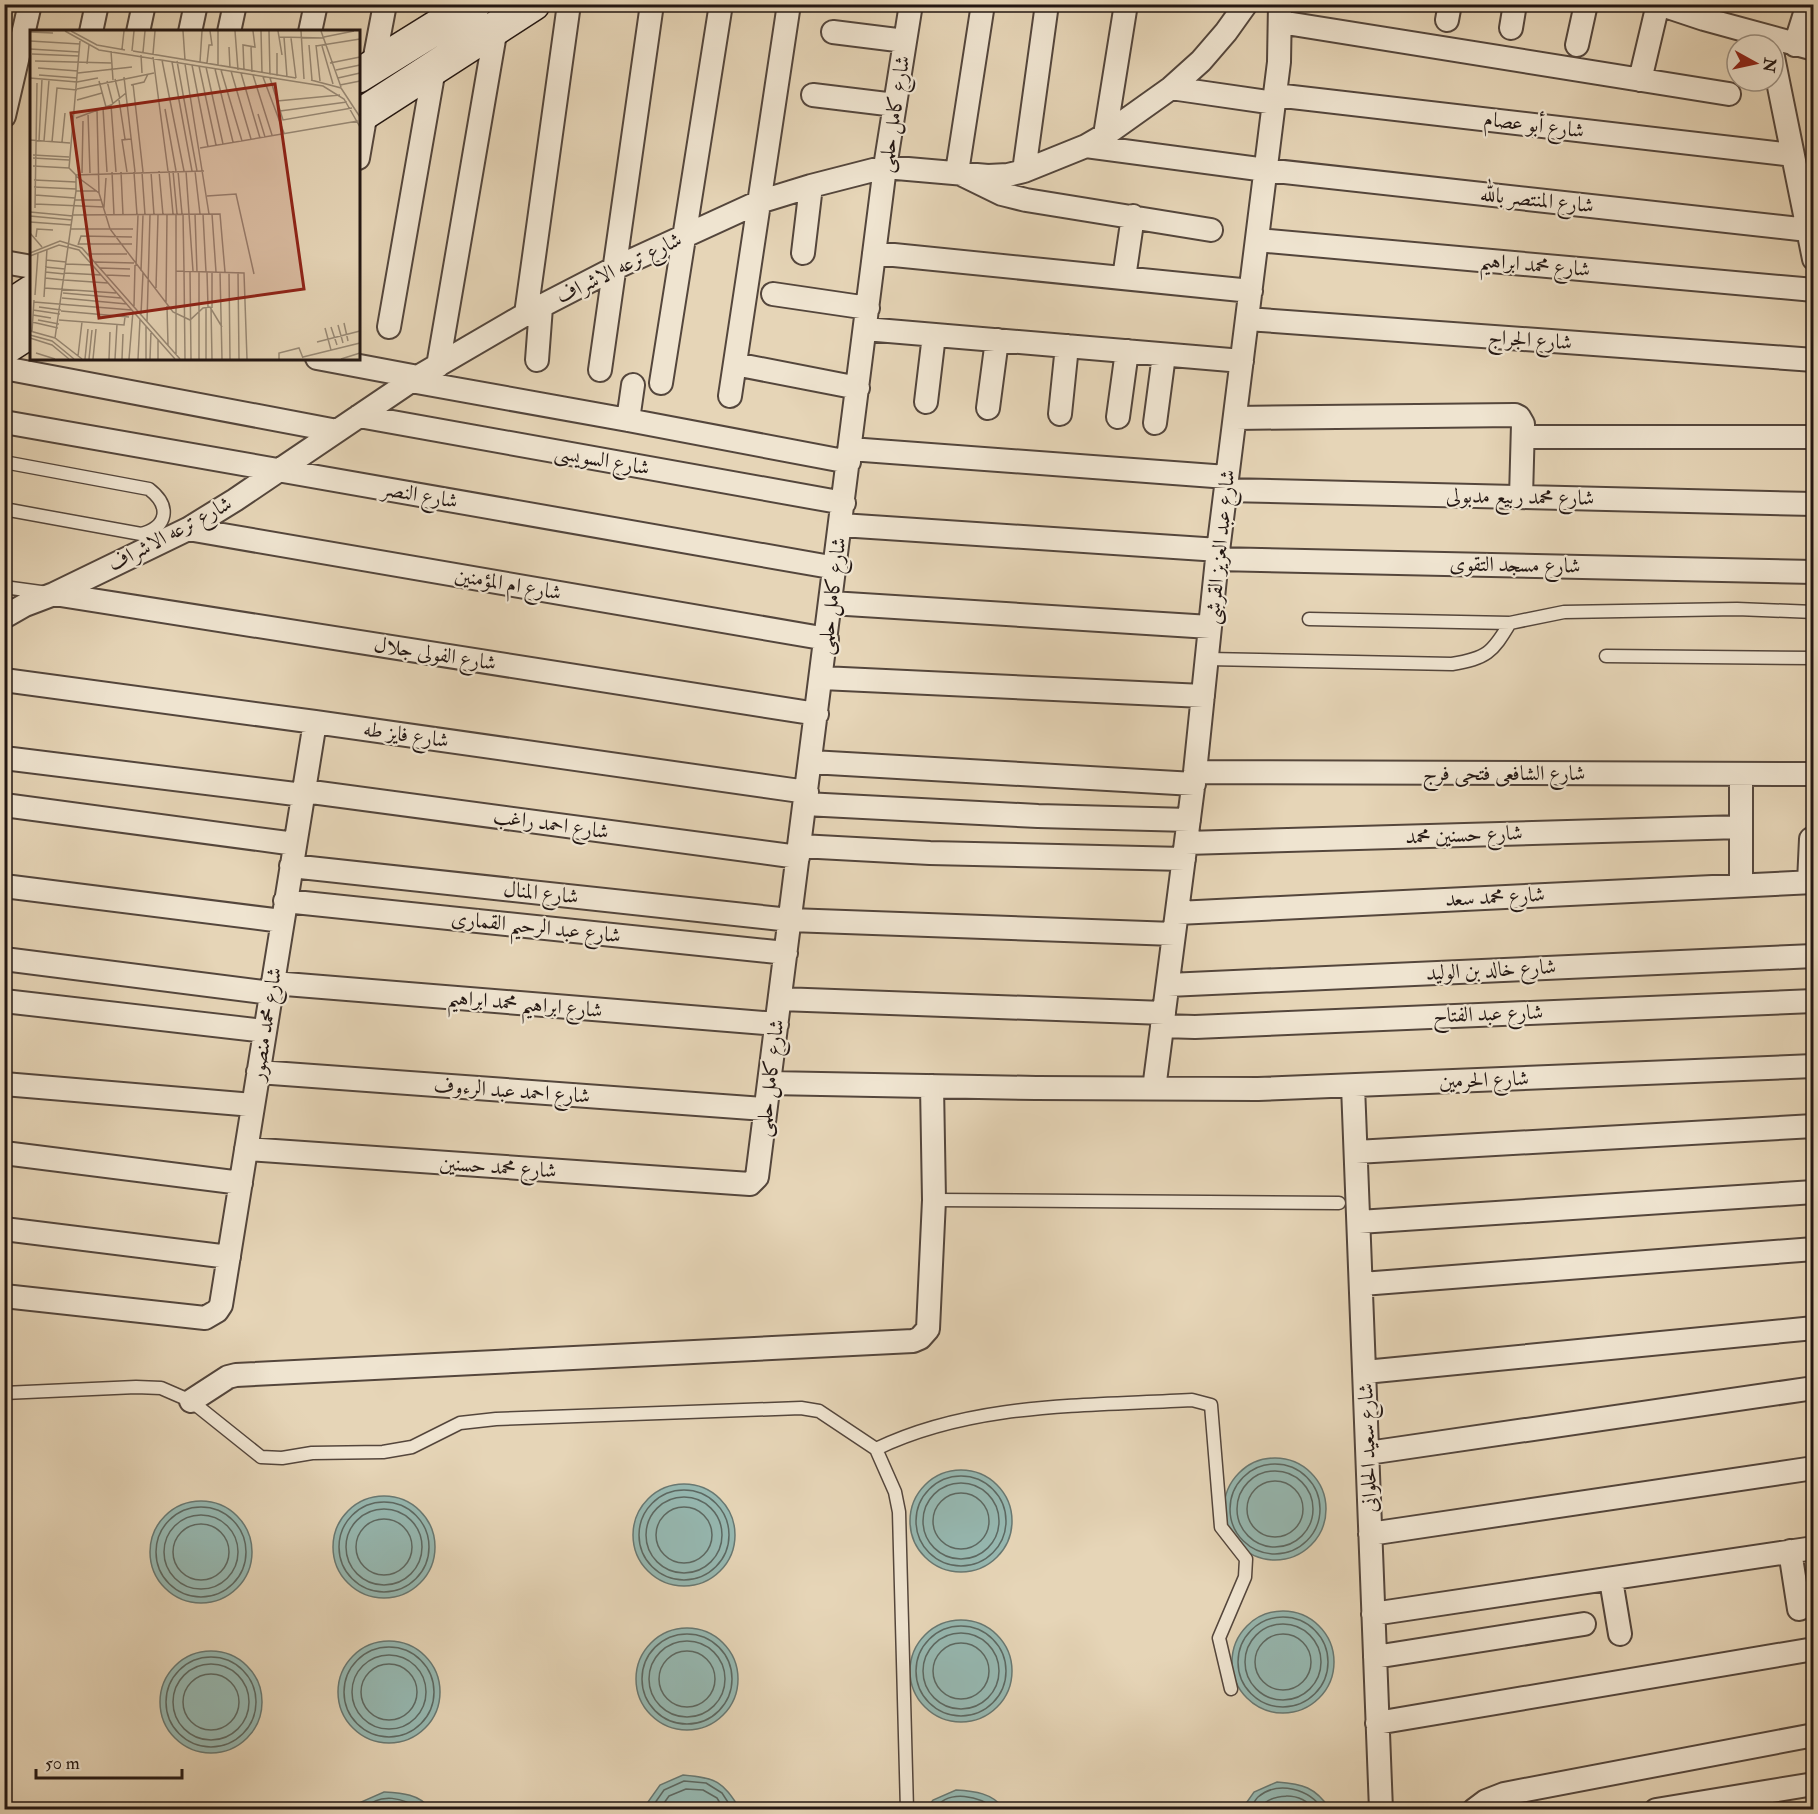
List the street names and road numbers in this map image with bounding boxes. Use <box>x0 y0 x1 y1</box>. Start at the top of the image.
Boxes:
street label: شارع كامل حلمى <box>871 54 921 175</box>
street label: شارع أبو عصام <box>1482 103 1586 149</box>
street label: شارع المنتصر بالله <box>1478 177 1596 223</box>
street label: شارع ترعه الاشراف <box>552 226 688 314</box>
street label: شارع محمد ابراهيم <box>1478 247 1591 290</box>
street label: شارع الجراج <box>1487 324 1573 361</box>
street label: شارع السويسى <box>552 438 652 486</box>
street label: شارع عبد العزيز القرشى <box>1198 468 1246 626</box>
street label: شارع النصر <box>377 475 460 519</box>
street label: شارع محمد ربيع مدبولى <box>1445 482 1594 517</box>
street label: شارع ترعه الاشراف <box>103 490 238 581</box>
street label: شارع كامل حلمى <box>811 536 857 657</box>
street label: شارع مسجد التقوى <box>1449 550 1581 584</box>
street label: شارع ام المؤمنين <box>452 561 563 611</box>
street label: شارع الفولى جلال <box>371 631 498 681</box>
street label: شارع فايز طه <box>361 716 451 758</box>
street label: شارع الشافعى فتحى فرج <box>1422 760 1586 792</box>
street label: شارع احمد راغب <box>491 803 611 849</box>
street label: شارع حسنين محمد <box>1405 819 1523 855</box>
street label: شارع المنال <box>502 876 580 914</box>
street label: شارع محمد سعد <box>1444 881 1546 917</box>
street label: شارع عبد الرحيم القمارى <box>449 905 622 956</box>
street label: شارع خالد بن الوليد <box>1425 953 1557 991</box>
street label: شارع محمد منصور <box>243 965 292 1085</box>
street label: شارع ابراهيم محمد ابراهيم <box>446 984 604 1031</box>
street label: شارع عبد الفتاح <box>1432 999 1544 1034</box>
street label: شارع كامل حلمى <box>749 1018 795 1139</box>
street label: شارع الحرمين <box>1439 1065 1530 1099</box>
street label: شارع احمد عبد الرءوف <box>433 1072 591 1114</box>
street label: شارع محمد حسنين <box>438 1149 557 1189</box>
street label: شارع سعيد الحلوانى <box>1352 1383 1388 1513</box>

